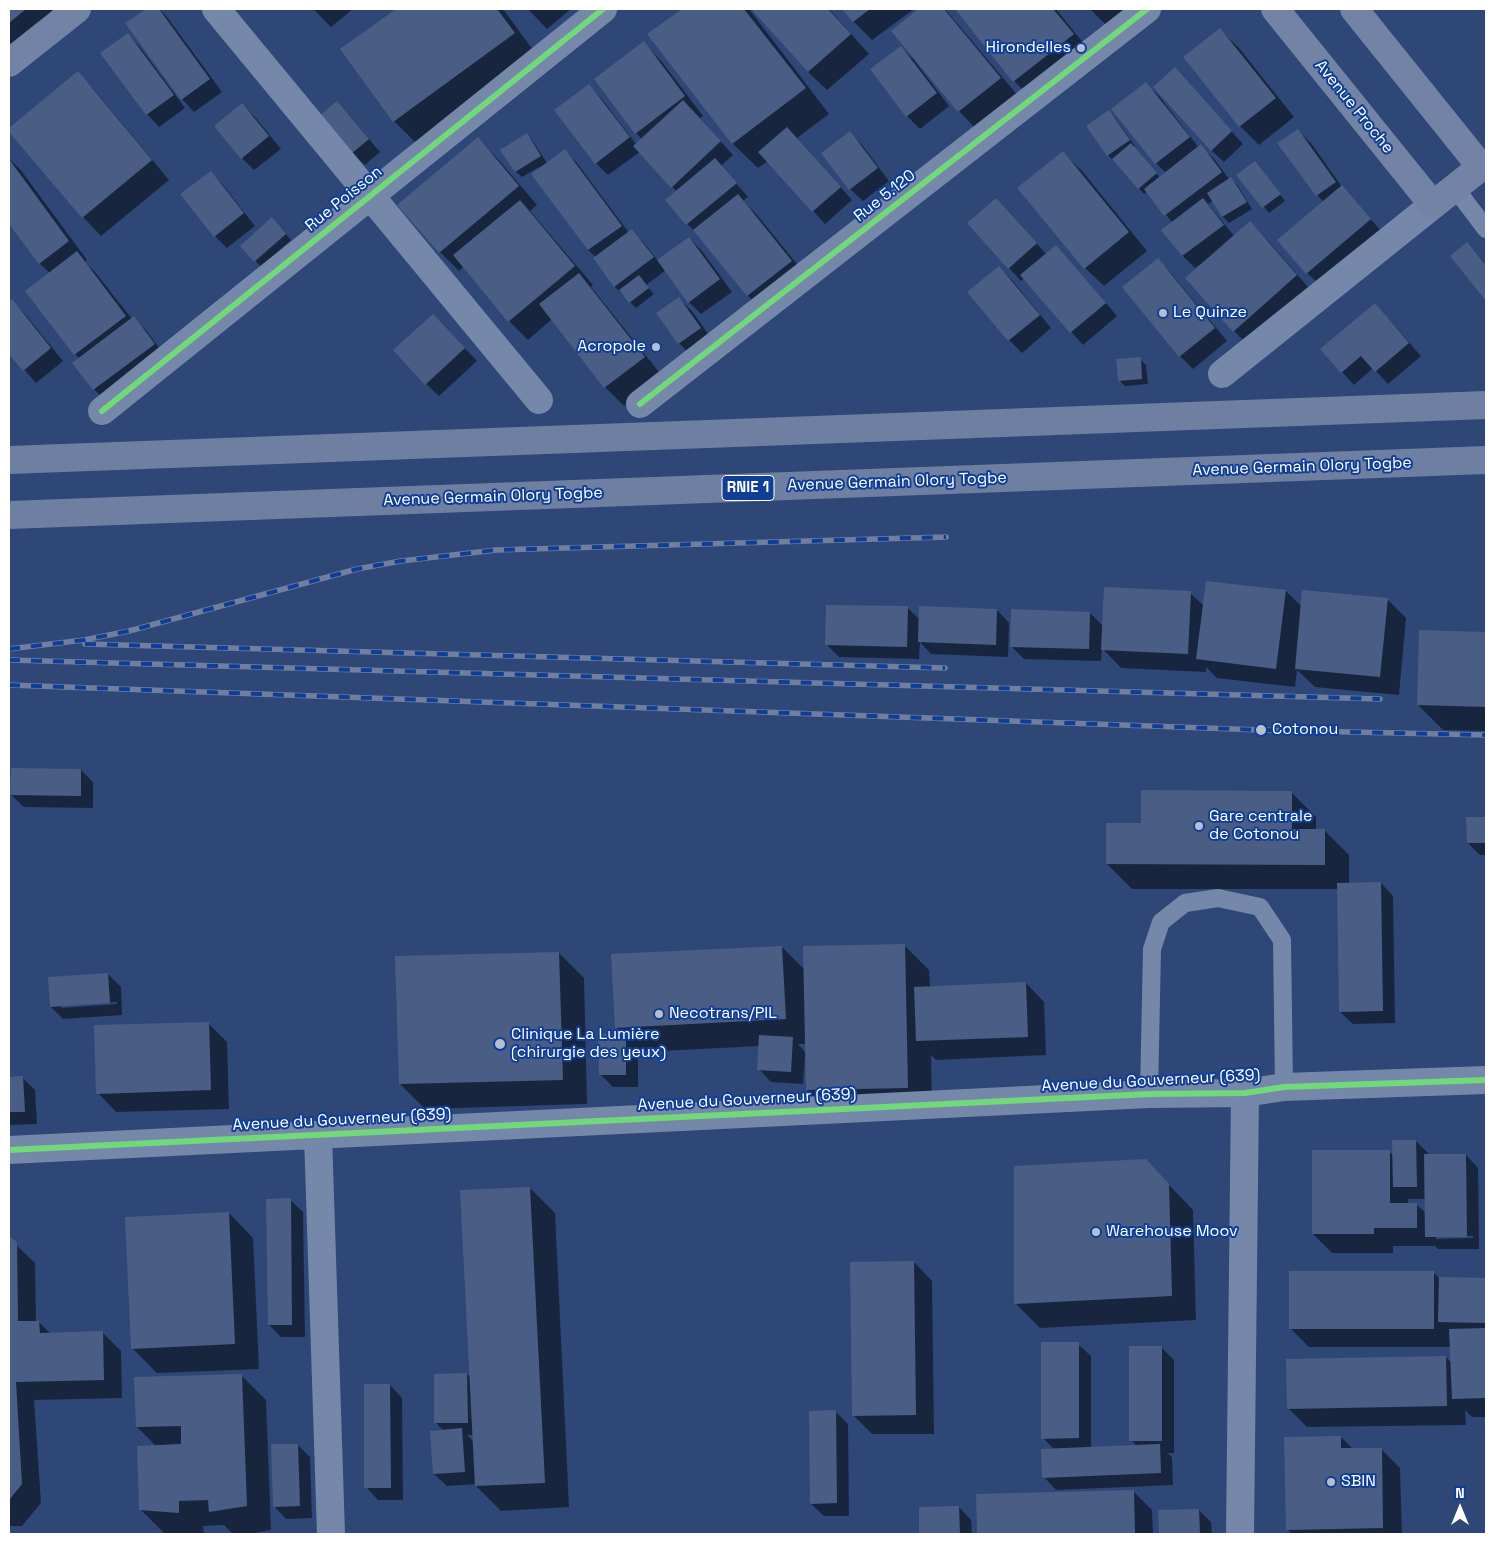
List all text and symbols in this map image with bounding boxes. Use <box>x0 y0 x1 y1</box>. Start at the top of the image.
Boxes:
place label: Hirondelles <box>986 38 1071 58</box>
marker: Hirondelles <box>1075 42 1087 54</box>
street label: Avenue Proche <box>1310 56 1398 158</box>
street label: Rue Poisson <box>302 162 386 236</box>
street label: Rue 5.120 <box>850 166 920 226</box>
place label: Le Quinze <box>1173 303 1247 323</box>
marker: Le Quinze <box>1157 307 1169 319</box>
place label: Acropole <box>577 337 646 357</box>
marker: Acropole <box>650 341 662 353</box>
street label: Avenue Germain Olory Togbe <box>1192 454 1412 480</box>
street label: Avenue Germain Olory Togbe <box>787 469 1007 495</box>
road number: RNIE 1 <box>722 476 774 500</box>
street label: Avenue Germain Olory Togbe <box>383 484 603 510</box>
place label: Cotonou <box>1272 720 1338 740</box>
marker: Cotonou <box>1254 723 1268 737</box>
place label: Gare centrale de Cotonou <box>1209 807 1312 845</box>
marker: Gare centrale de Cotonou <box>1193 820 1205 832</box>
place label: Necotrans/PIL <box>669 1004 777 1024</box>
marker: Necotrans/PIL <box>653 1008 665 1020</box>
place label: Clinique La Lumière (chirurgie des yeux) <box>511 1025 666 1063</box>
marker: Clinique La Lumière (chirurgie des yeux) <box>493 1037 507 1051</box>
street label: Avenue du Gouverneur (639) <box>1041 1066 1261 1096</box>
street label: Avenue du Gouverneur (639) <box>637 1085 857 1115</box>
street label: Avenue du Gouverneur (639) <box>232 1105 452 1135</box>
place label: Warehouse Moov <box>1106 1222 1238 1242</box>
marker: Warehouse Moov <box>1090 1226 1102 1238</box>
place label: SBIN <box>1341 1472 1376 1492</box>
marker: SBIN <box>1325 1476 1337 1488</box>
north arrow <box>1435 1483 1485 1533</box>
text: N <box>1455 1484 1465 1502</box>

